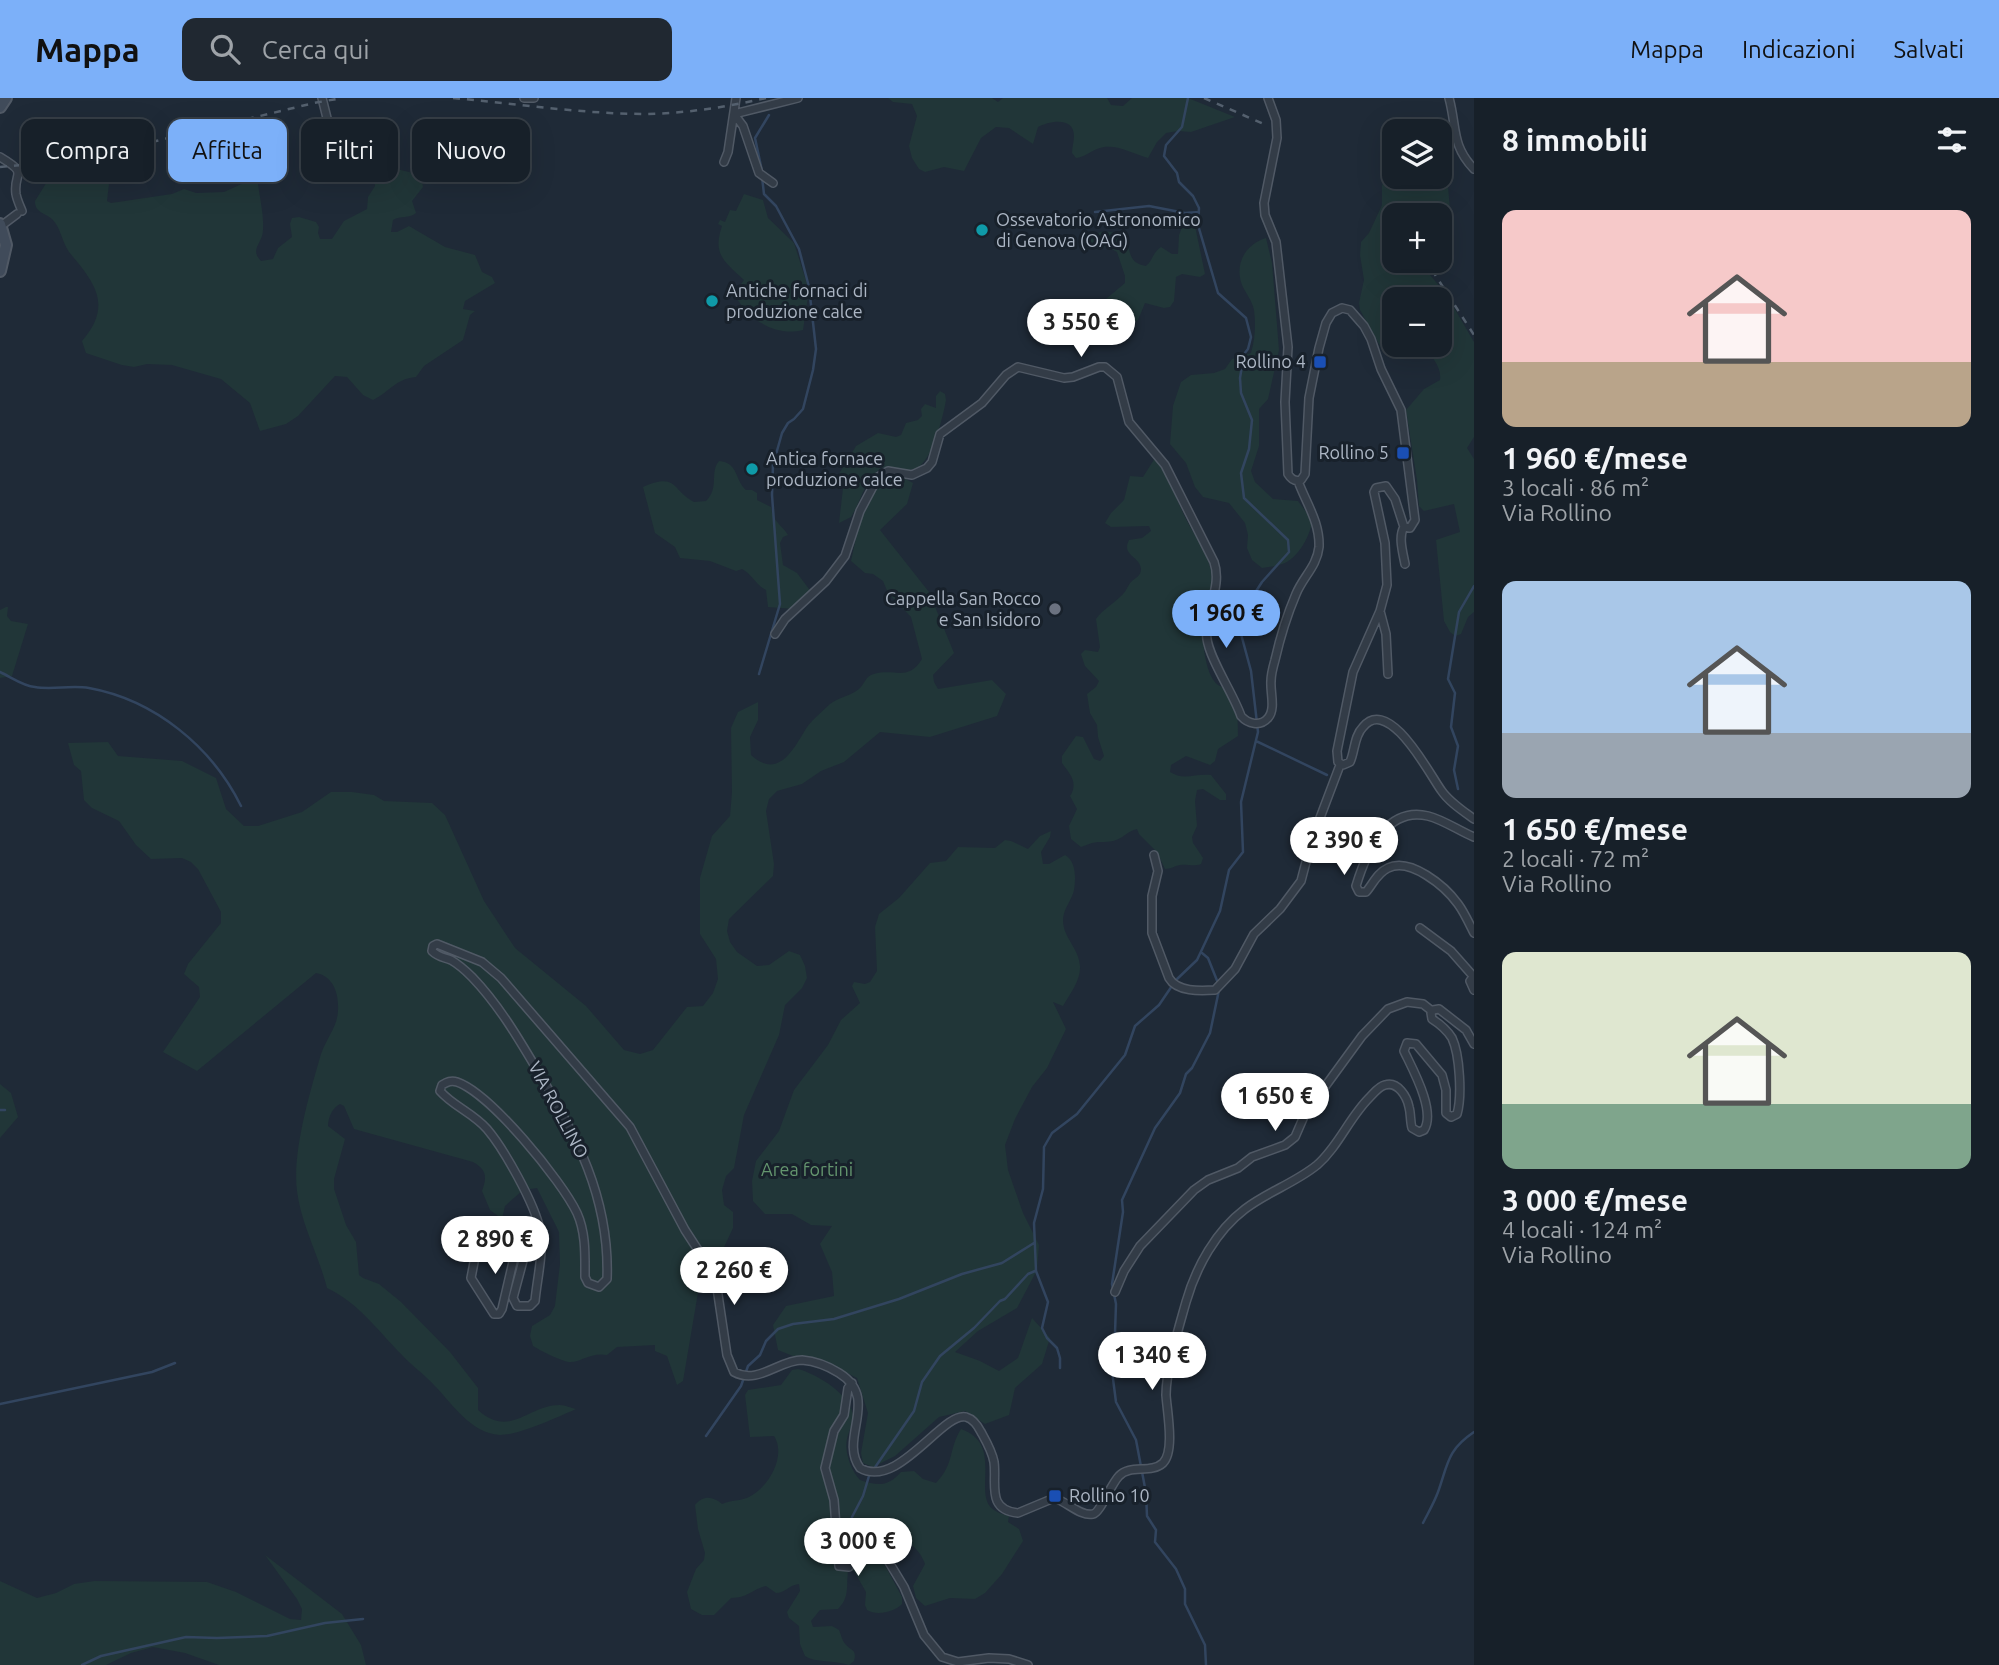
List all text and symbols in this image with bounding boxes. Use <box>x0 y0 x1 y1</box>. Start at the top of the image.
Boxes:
search box <box>182 18 672 81</box>
icon: search <box>206 30 244 68</box>
text: Mappa <box>35 31 140 68</box>
text: Cerca qui <box>262 35 370 64</box>
text: Mappa <box>1630 36 1704 63</box>
text: Indicazioni <box>1742 36 1856 63</box>
text: Salvati <box>1894 36 1964 63</box>
chip: Compra <box>21 119 154 182</box>
chip: Affitta <box>168 119 287 182</box>
chip: Filtri <box>301 119 398 182</box>
chip: Nuovo <box>412 119 530 182</box>
map controls <box>1382 119 1452 357</box>
button: layers <box>1382 119 1452 189</box>
icon: filters <box>1933 121 1971 159</box>
text: 8 immobili <box>1502 123 1648 157</box>
button: + <box>1382 203 1452 273</box>
place label: Ossevatorio Astronomico di Genova (OAG) <box>996 209 1201 251</box>
marker: Ossevatorio Astronomico di Genova (OAG) <box>974 222 990 238</box>
icon: home <box>1674 256 1800 382</box>
place label: Antiche fornaci di produzione calce <box>726 280 868 321</box>
button: − <box>1382 287 1452 357</box>
marker: Antiche fornaci di produzione calce <box>704 293 720 309</box>
pin: 3 550 € <box>1016 300 1146 359</box>
text: 3 550 € <box>1043 309 1119 334</box>
place label: Rollino 4 <box>1235 351 1306 371</box>
marker: Rollino 4 <box>1312 354 1328 370</box>
text: 1 960 €/mese <box>1502 441 1688 475</box>
place label: Rollino 5 <box>1318 442 1389 462</box>
marker: Rollino 5 <box>1395 445 1411 461</box>
place label: Antica fornace produzione calce <box>766 448 903 489</box>
marker: Antica fornace produzione calce <box>744 461 760 477</box>
text: 3 locali · 86 m² <box>1502 475 1649 500</box>
text: Via Rollino <box>1502 500 1612 525</box>
place label: Cappella San Rocco e San Isidoro <box>885 588 1041 629</box>
pin: 1 960 € <box>1161 590 1291 650</box>
text: 1 960 € <box>1188 600 1264 625</box>
marker: Cappella San Rocco e San Isidoro <box>1047 601 1063 617</box>
icon: home <box>1674 627 1800 753</box>
text: 1 650 €/mese <box>1502 812 1688 846</box>
pin: 2 390 € <box>1279 818 1409 877</box>
text: 2 390 € <box>1306 827 1382 852</box>
text: 2 locali · 72 m² <box>1502 846 1649 871</box>
text: Via Rollino <box>1502 871 1612 896</box>
icon: home <box>1674 998 1800 1124</box>
street label: VIA ROLLINO <box>525 1058 593 1161</box>
pin: 1 650 € <box>1210 1074 1340 1133</box>
text: 1 650 € <box>1237 1083 1313 1108</box>
park label: Area fortini <box>761 1159 853 1179</box>
text: 3 000 €/mese <box>1502 1183 1688 1217</box>
pin: 2 890 € <box>430 1216 560 1276</box>
text: 4 locali · 124 m² <box>1502 1217 1662 1242</box>
text: 2 890 € <box>457 1226 533 1251</box>
text: Via Rollino <box>1502 1242 1612 1267</box>
pin: 2 260 € <box>669 1248 799 1307</box>
text: 2 260 € <box>696 1257 772 1282</box>
pin: 1 340 € <box>1087 1332 1217 1392</box>
text: 1 340 € <box>1114 1342 1190 1367</box>
place label: Rollino 10 <box>1069 1485 1150 1505</box>
marker: Rollino 10 <box>1047 1488 1063 1504</box>
pin: 3 000 € <box>793 1518 923 1578</box>
text: 3 000 € <box>820 1528 896 1553</box>

